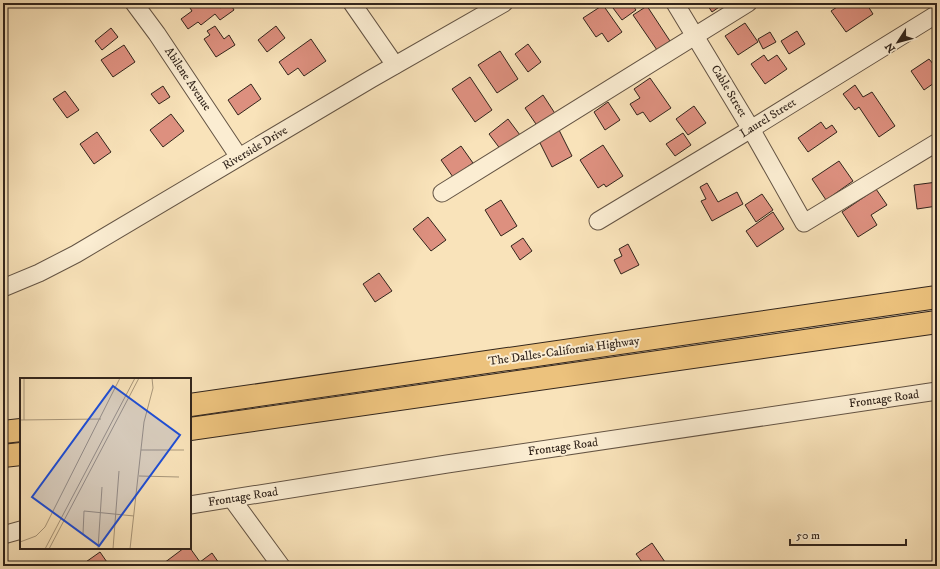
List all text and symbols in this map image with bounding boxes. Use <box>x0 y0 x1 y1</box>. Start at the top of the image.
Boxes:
north arrow <box>878 22 918 62</box>
text: N <box>882 40 899 55</box>
street label: Abilene Avenue <box>161 44 215 114</box>
street label: Cable Street <box>708 62 750 120</box>
street label: Laurel Street <box>737 95 799 141</box>
street label: Riverside Drive <box>220 123 290 173</box>
street label: The Dalles-California Highway <box>488 333 641 369</box>
inset map <box>20 378 191 549</box>
street label: Frontage Road <box>848 387 920 411</box>
street label: Frontage Road <box>527 435 599 459</box>
street label: Frontage Road <box>207 484 279 510</box>
scale bar <box>790 521 906 547</box>
text: 50 m <box>796 528 820 543</box>

